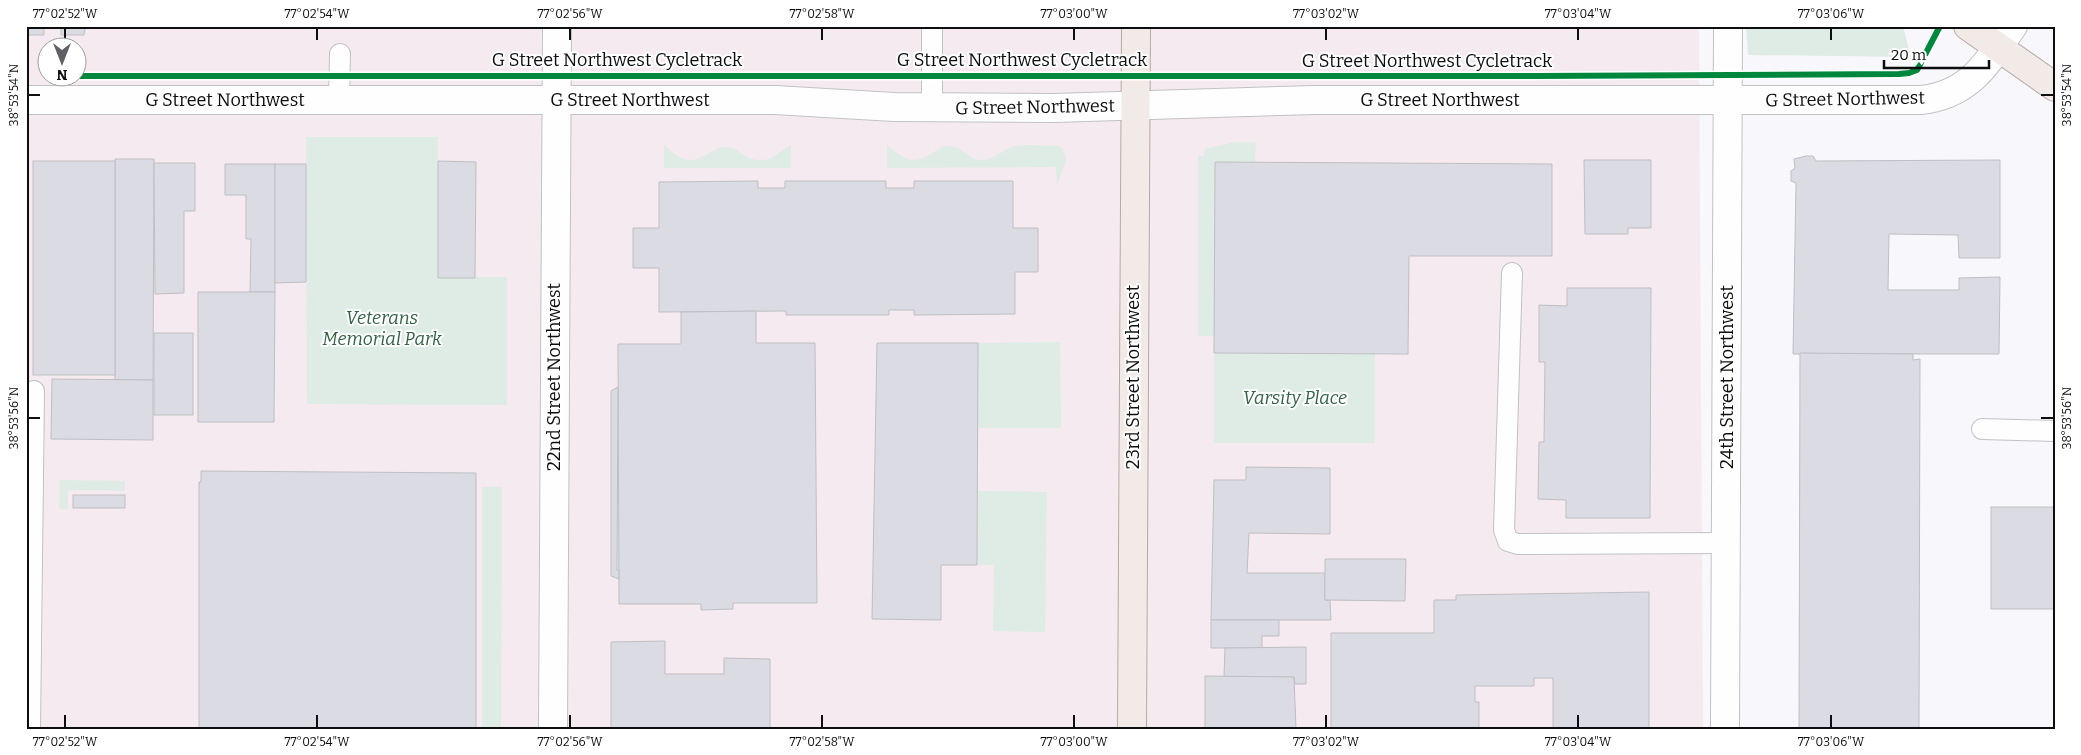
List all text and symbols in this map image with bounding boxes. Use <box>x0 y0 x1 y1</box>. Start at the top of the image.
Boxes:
text: 77°02'52"W <box>33 7 98 21</box>
text: 77°02'54"W <box>284 7 350 21</box>
text: 77°02'56"W <box>537 7 603 21</box>
text: 77°02'58"W <box>789 7 855 21</box>
text: 77°03'00"W <box>1040 7 1108 21</box>
text: 77°03'02"W <box>1293 7 1360 21</box>
text: 77°03'04"W <box>1545 7 1612 21</box>
text: 77°03'06"W <box>1798 7 1865 21</box>
north arrow <box>38 38 88 88</box>
scale bar <box>1884 38 1988 70</box>
text: 20 m <box>1891 46 1927 64</box>
street label: G Street Northwest Cycletrack <box>492 49 743 71</box>
street label: G Street Northwest Cycletrack <box>897 49 1148 71</box>
street label: G Street Northwest Cycletrack <box>1302 50 1553 72</box>
text: 38°53'54"N <box>7 63 21 126</box>
text: 38°53'54"N <box>2060 63 2074 126</box>
text: N <box>56 66 67 83</box>
street label: G Street Northwest <box>1765 87 1925 111</box>
street label: G Street Northwest <box>145 89 305 111</box>
street label: G Street Northwest <box>550 89 710 111</box>
street label: G Street Northwest <box>1360 89 1520 111</box>
street label: G Street Northwest <box>955 95 1115 119</box>
street label: 22nd Street Northwest <box>543 283 565 471</box>
street label: 23rd Street Northwest <box>1122 284 1144 469</box>
street label: 24th Street Northwest <box>1716 284 1738 469</box>
park label: Veterans Memorial Park <box>322 307 442 350</box>
text: 38°53'56"N <box>7 386 21 449</box>
text: 38°53'56"N <box>2060 386 2074 449</box>
park label: Varsity Place <box>1243 387 1347 409</box>
text: 77°02'52"W <box>33 735 98 749</box>
text: 77°02'54"W <box>284 735 350 749</box>
text: 77°02'56"W <box>537 735 603 749</box>
text: 77°02'58"W <box>789 735 855 749</box>
text: 77°03'00"W <box>1040 735 1108 749</box>
text: 77°03'02"W <box>1293 735 1360 749</box>
text: 77°03'04"W <box>1545 735 1612 749</box>
text: 77°03'06"W <box>1798 735 1865 749</box>

